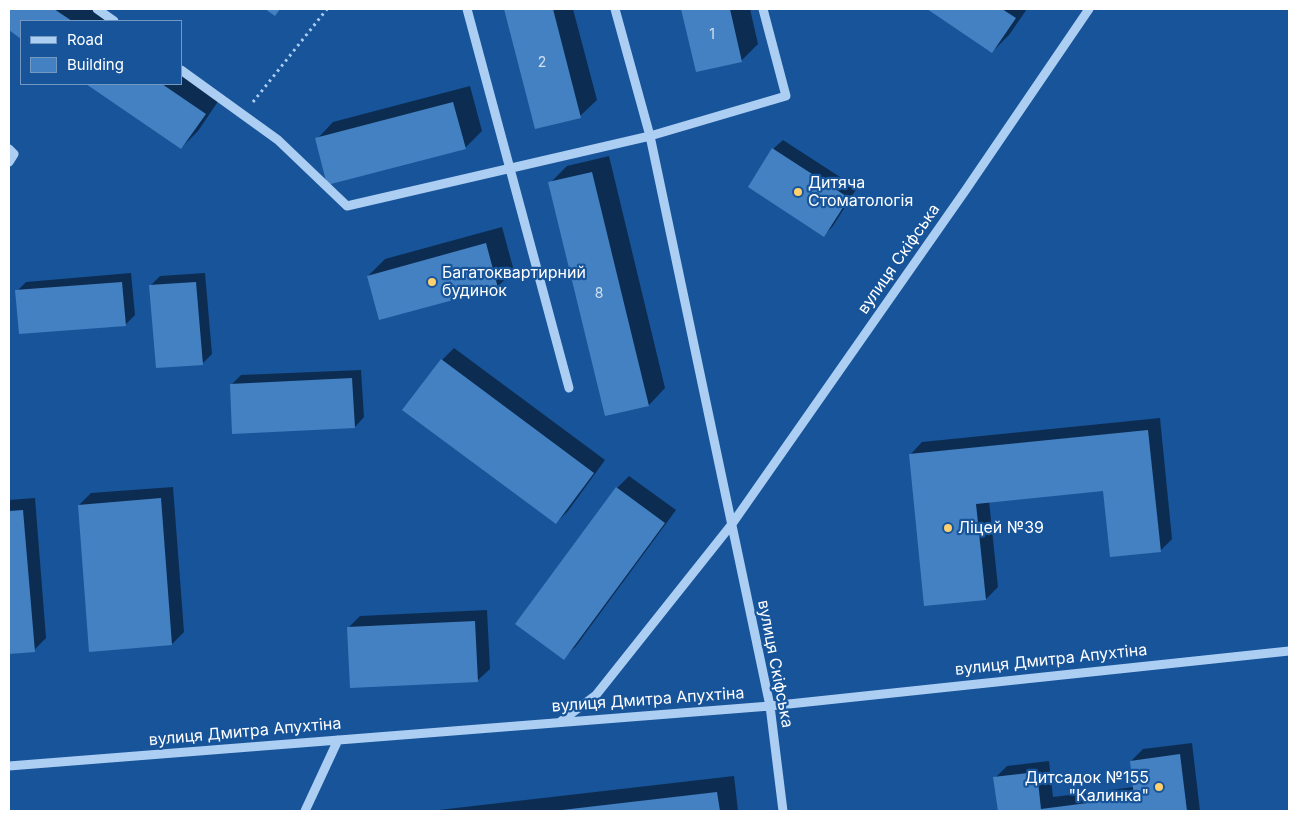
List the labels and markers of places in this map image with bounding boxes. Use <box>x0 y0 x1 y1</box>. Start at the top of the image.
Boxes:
place label: Дитяча Стоматологія <box>808 173 913 211</box>
marker: Дитяча Стоматологія <box>792 186 804 198</box>
place label: Багатоквартирний будинок <box>442 263 586 301</box>
marker: Багатоквартирний будинок <box>426 276 438 288</box>
place label: Ліцей №39 <box>958 518 1044 538</box>
marker: Ліцей №39 <box>942 522 954 534</box>
place label: Дитсадок №155 "Калинка" <box>1025 768 1149 806</box>
marker: Дитсадок №155 "Калинка" <box>1153 781 1165 793</box>

